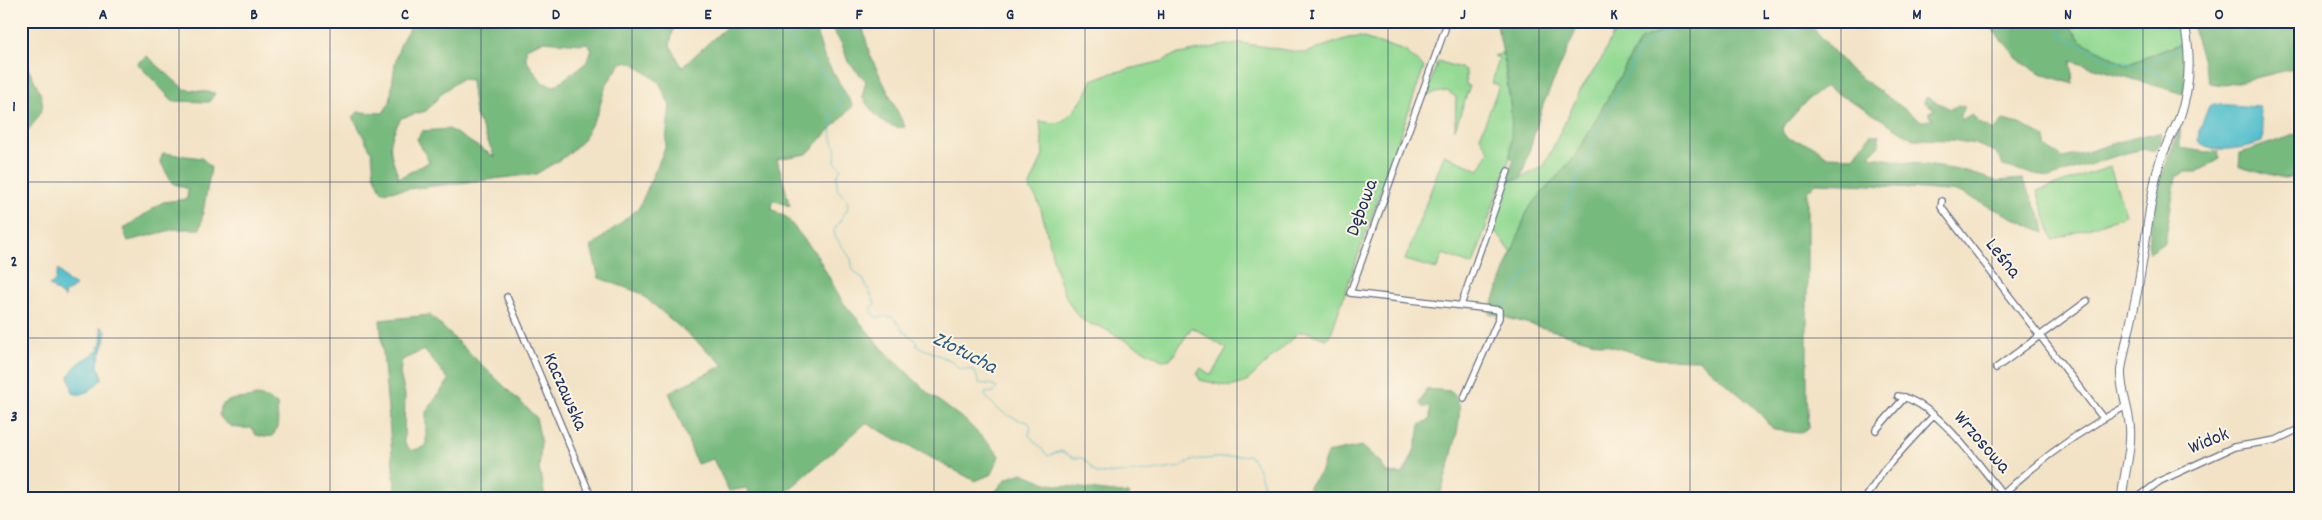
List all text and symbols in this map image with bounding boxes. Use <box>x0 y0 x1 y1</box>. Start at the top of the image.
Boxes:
text: A <box>99 4 108 27</box>
text: B <box>250 4 258 27</box>
text: C <box>401 4 409 27</box>
text: D <box>552 4 561 27</box>
text: E <box>704 4 712 27</box>
text: F <box>855 4 863 27</box>
text: G <box>1006 4 1014 27</box>
text: H <box>1157 4 1165 27</box>
text: I <box>1310 4 1316 27</box>
text: J <box>1460 4 1466 27</box>
text: K <box>1610 4 1618 27</box>
text: L <box>1763 4 1770 27</box>
text: M <box>1912 4 1922 27</box>
text: N <box>2064 4 2072 27</box>
text: O <box>2214 4 2224 27</box>
text: 1 <box>12 96 16 119</box>
street label: Dębowa <box>1340 175 1386 240</box>
street label: Leśna <box>1977 233 2027 286</box>
text: 2 <box>11 251 18 274</box>
water label: Złotucha <box>927 325 1002 383</box>
street label: Kaczawska <box>534 349 594 436</box>
text: 3 <box>10 406 18 429</box>
street label: Wrzosowa <box>1946 406 2017 481</box>
street label: Widok <box>2184 421 2234 463</box>

